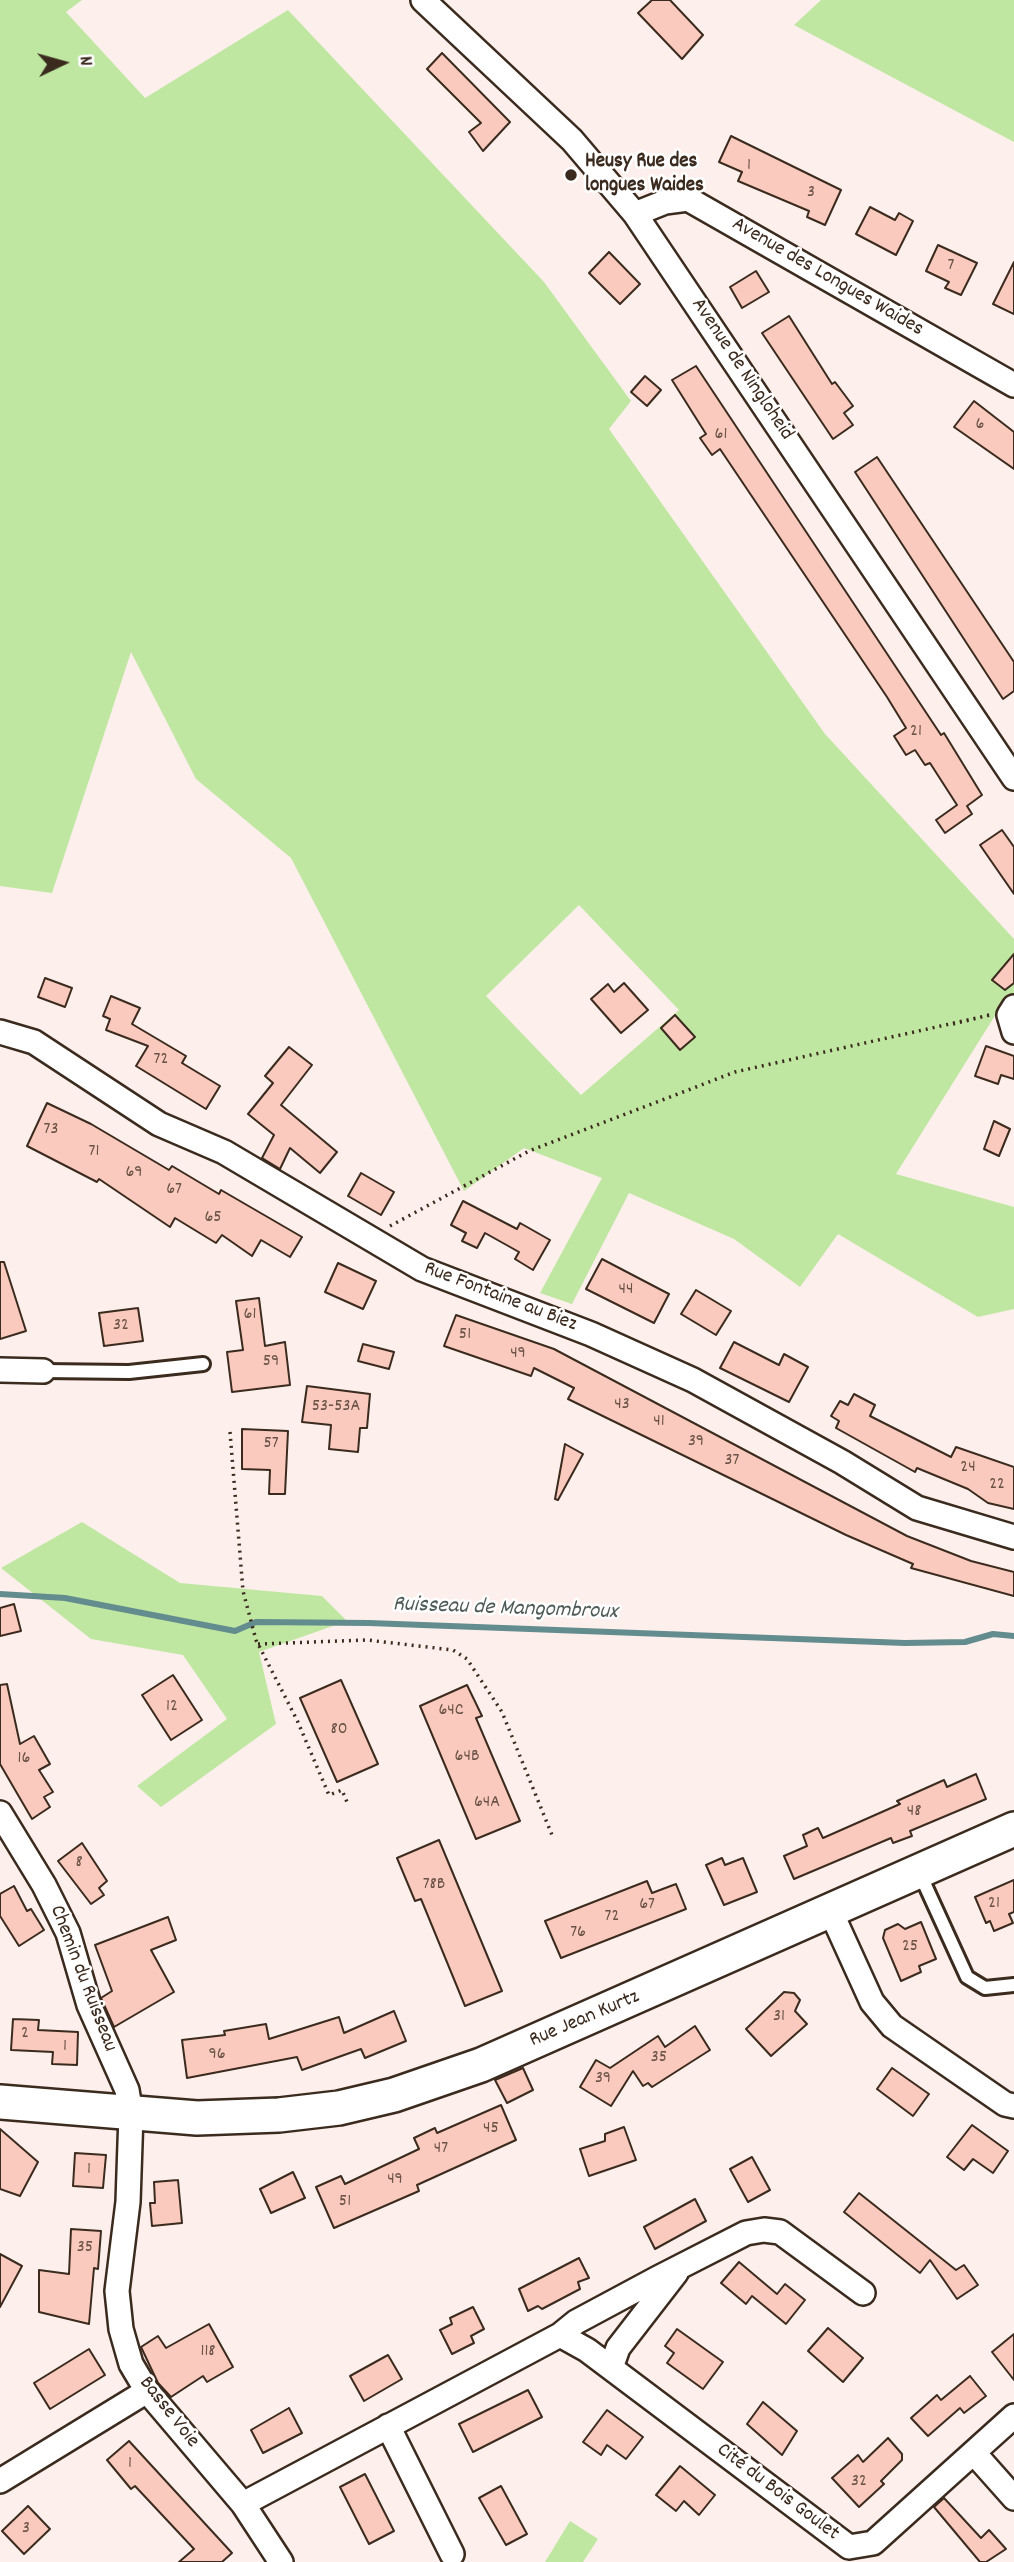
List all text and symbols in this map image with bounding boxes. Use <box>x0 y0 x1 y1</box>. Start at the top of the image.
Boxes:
north arrow <box>28 28 98 98</box>
text: N <box>71 55 98 67</box>
place label: Heusy Rue des longues Waides <box>585 150 704 200</box>
house number: 1 <box>747 156 751 178</box>
marker: Heusy Rue des longues Waides <box>563 167 579 183</box>
house number: 3 <box>807 183 815 205</box>
street label: Avenue des Longues Waides <box>727 213 927 343</box>
house number: 7 <box>948 256 954 278</box>
street label: Avenue de Ningloheid <box>684 294 798 446</box>
house number: 6 <box>976 415 984 437</box>
house number: 61 <box>715 425 727 447</box>
house number: 21 <box>910 722 922 744</box>
house number: 72 <box>154 1050 168 1072</box>
house number: 73 <box>44 1120 58 1142</box>
house number: 71 <box>89 1142 99 1164</box>
house number: 69 <box>125 1163 143 1185</box>
house number: 67 <box>166 1180 182 1202</box>
house number: 65 <box>204 1208 222 1230</box>
street label: Rue Fontaine au Biez <box>420 1257 580 1339</box>
house number: 44 <box>619 1280 633 1302</box>
house number: 61 <box>244 1305 256 1327</box>
house number: 32 <box>113 1316 129 1338</box>
house number: 51 <box>459 1325 471 1347</box>
house number: 49 <box>510 1344 526 1366</box>
house number: 59 <box>263 1352 279 1374</box>
house number: 43 <box>614 1395 630 1417</box>
house number: 53-53A <box>312 1397 360 1419</box>
house number: 41 <box>653 1412 665 1434</box>
house number: 39 <box>688 1432 704 1454</box>
house number: 57 <box>263 1434 279 1456</box>
house number: 37 <box>725 1451 739 1473</box>
house number: 24 <box>960 1458 976 1480</box>
house number: 22 <box>989 1475 1005 1497</box>
water label: Ruisseau de Mangombroux <box>392 1592 618 1628</box>
house number: 12 <box>166 1697 178 1719</box>
house number: 64C <box>438 1701 464 1723</box>
house number: 80 <box>330 1720 348 1742</box>
house number: 64B <box>455 1747 479 1769</box>
house number: 16 <box>18 1749 30 1771</box>
house number: 64A <box>474 1793 500 1815</box>
house number: 48 <box>907 1802 921 1824</box>
house number: 8 <box>75 1853 83 1875</box>
house number: 78B <box>423 1875 445 1897</box>
house number: 21 <box>988 1894 1000 1916</box>
house number: 67 <box>639 1895 655 1917</box>
street label: Chemin du Ruisseau <box>43 1902 121 2056</box>
house number: 72 <box>605 1907 619 1929</box>
house number: 76 <box>570 1923 586 1945</box>
house number: 25 <box>902 1937 918 1959</box>
street label: Rue Jean Kurtz <box>526 1986 644 2054</box>
house number: 31 <box>773 2007 785 2029</box>
house number: 2 <box>21 2024 29 2046</box>
house number: 1 <box>63 2037 67 2059</box>
house number: 96 <box>208 2045 226 2067</box>
house number: 35 <box>651 2048 667 2070</box>
house number: 39 <box>595 2069 611 2091</box>
house number: 45 <box>483 2119 499 2141</box>
house number: 47 <box>434 2139 448 2161</box>
house number: 1 <box>87 2160 91 2182</box>
house number: 49 <box>387 2170 403 2192</box>
house number: 51 <box>339 2192 351 2214</box>
house number: 35 <box>77 2238 93 2260</box>
house number: 118 <box>200 2342 216 2364</box>
street label: Basse Voie <box>132 2372 204 2454</box>
street label: Cité du Bois Goulet <box>711 2439 843 2547</box>
house number: 1 <box>128 2454 132 2476</box>
house number: 32 <box>851 2472 867 2494</box>
house number: 3 <box>22 2519 30 2541</box>

